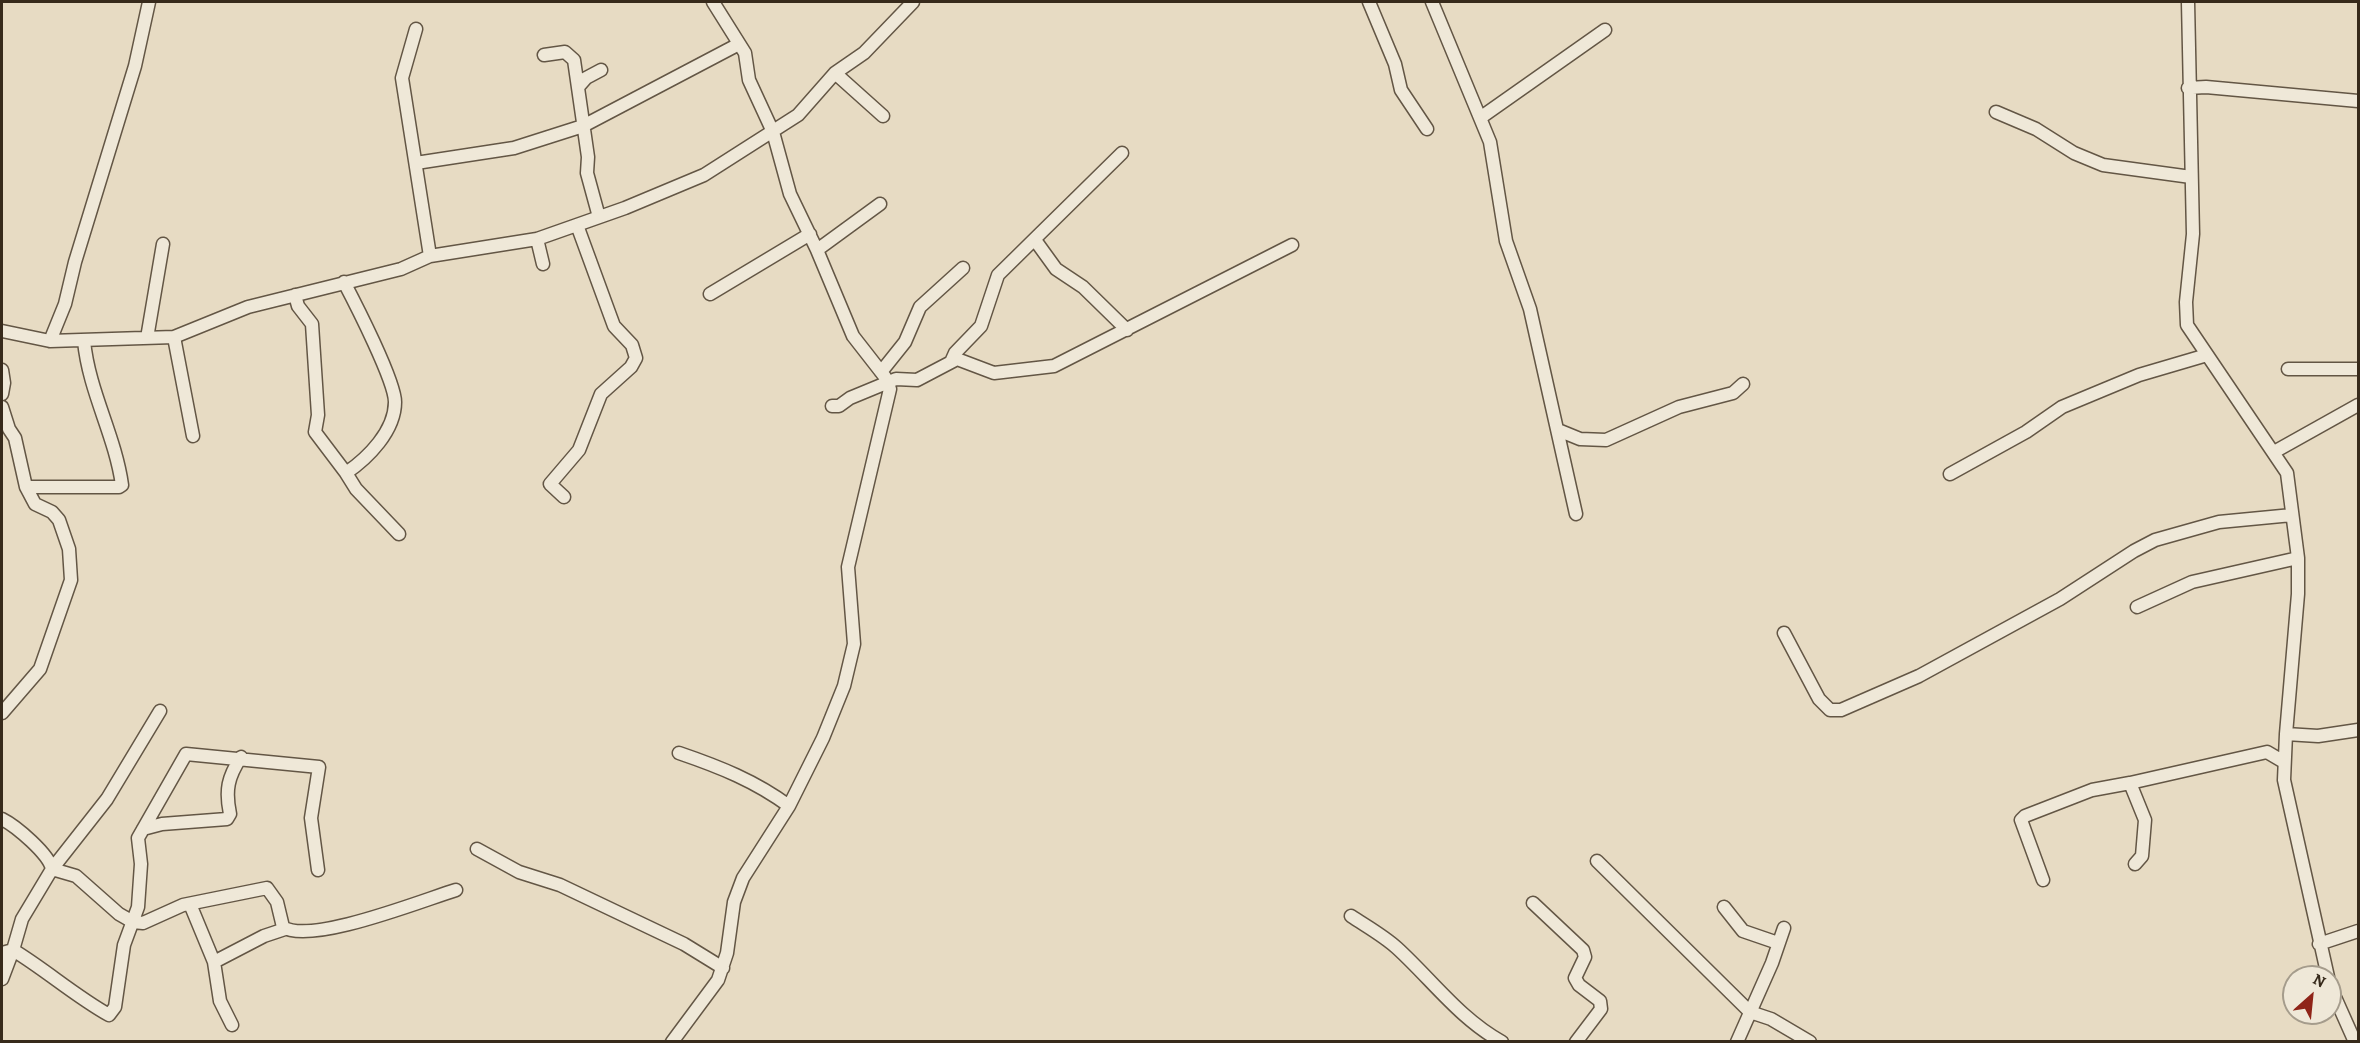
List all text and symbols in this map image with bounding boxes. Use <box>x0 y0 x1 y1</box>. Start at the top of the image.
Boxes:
north arrow <box>2282 965 2342 1025</box>
text: N <box>2309 968 2329 993</box>

